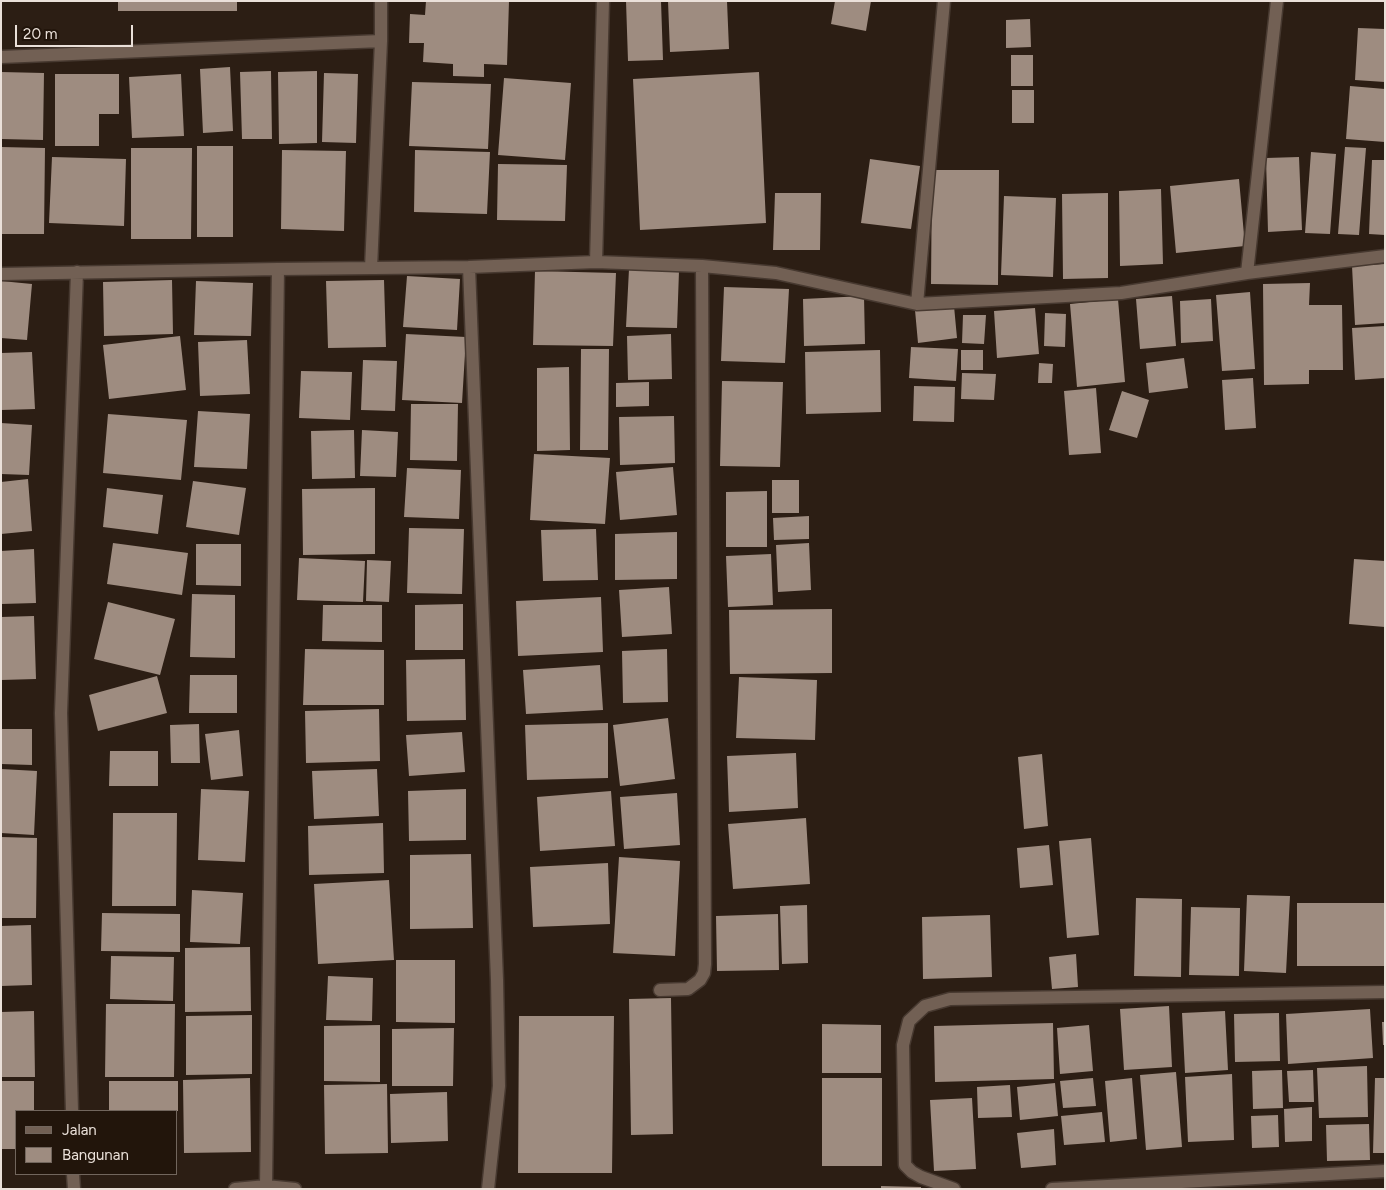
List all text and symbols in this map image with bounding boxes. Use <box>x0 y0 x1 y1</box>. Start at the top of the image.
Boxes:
scale bar <box>18 15 135 47</box>
text: 20 m <box>23 25 57 43</box>
legend <box>15 1110 178 1175</box>
text: Jalan <box>62 1121 97 1139</box>
text: Bangunan <box>62 1146 129 1164</box>

